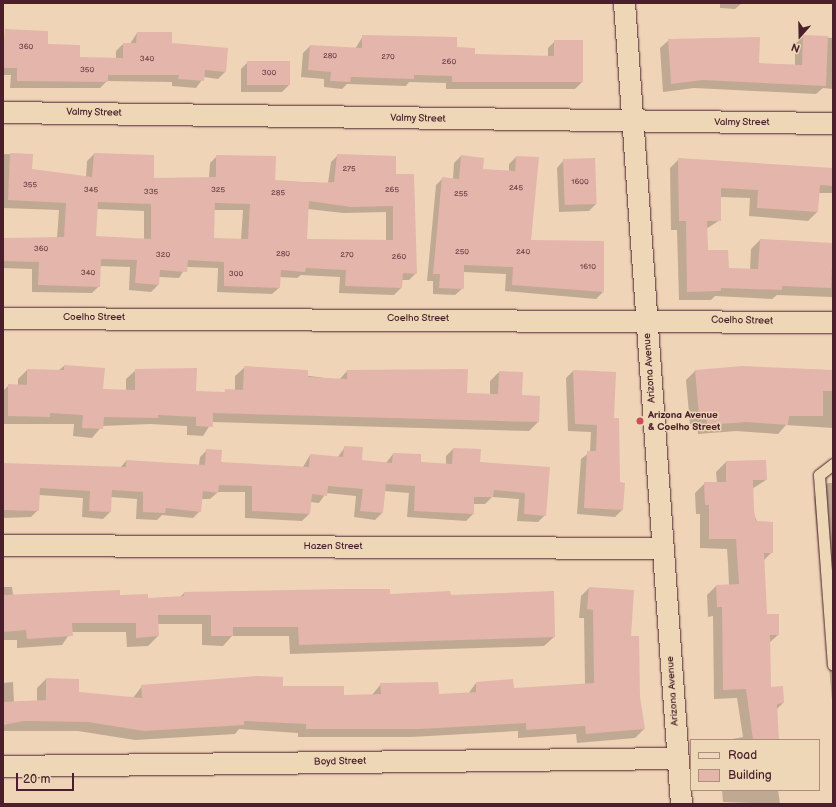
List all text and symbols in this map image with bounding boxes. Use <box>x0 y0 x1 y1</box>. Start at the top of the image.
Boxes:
north arrow <box>780 16 820 56</box>
text: N <box>790 40 802 55</box>
house number: 360 <box>19 42 33 52</box>
house number: 280 <box>323 51 337 61</box>
house number: 270 <box>381 52 395 62</box>
house number: 340 <box>140 54 154 64</box>
house number: 260 <box>442 57 456 67</box>
house number: 350 <box>80 65 94 75</box>
house number: 300 <box>262 68 276 78</box>
street label: Valmy Street <box>66 107 122 119</box>
street label: Valmy Street <box>390 113 446 125</box>
street label: Valmy Street <box>714 117 770 129</box>
house number: 275 <box>342 164 356 174</box>
house number: 1600 <box>571 177 589 187</box>
house number: 355 <box>23 180 37 190</box>
house number: 245 <box>509 183 523 193</box>
house number: 345 <box>84 185 98 195</box>
house number: 325 <box>211 185 225 195</box>
house number: 265 <box>385 185 399 195</box>
house number: 335 <box>144 187 158 197</box>
house number: 285 <box>271 188 285 198</box>
house number: 255 <box>454 189 468 199</box>
house number: 360 <box>34 244 48 254</box>
house number: 250 <box>455 247 469 257</box>
house number: 240 <box>516 247 530 257</box>
house number: 280 <box>276 249 290 259</box>
house number: 320 <box>156 250 170 260</box>
house number: 270 <box>340 250 354 260</box>
house number: 260 <box>392 252 406 262</box>
house number: 1610 <box>580 262 596 272</box>
house number: 340 <box>81 268 95 278</box>
house number: 300 <box>229 269 243 279</box>
street label: Coelho Street <box>63 312 125 324</box>
street label: Coelho Street <box>387 313 449 325</box>
street label: Coelho Street <box>711 314 773 328</box>
street label: Arizona Avenue <box>642 333 658 403</box>
place label: Arizona Avenue & Coelho Street <box>648 409 720 432</box>
marker: Arizona Avenue & Coelho Street <box>635 416 645 426</box>
street label: Hazen Street <box>303 541 363 553</box>
street label: Arizona Avenue <box>665 656 681 726</box>
legend <box>690 739 820 791</box>
text: Road <box>728 748 757 763</box>
street label: Boyd Street <box>314 756 366 768</box>
scale bar <box>18 765 76 791</box>
text: Building <box>728 768 772 783</box>
text: 20 m <box>23 772 50 787</box>

